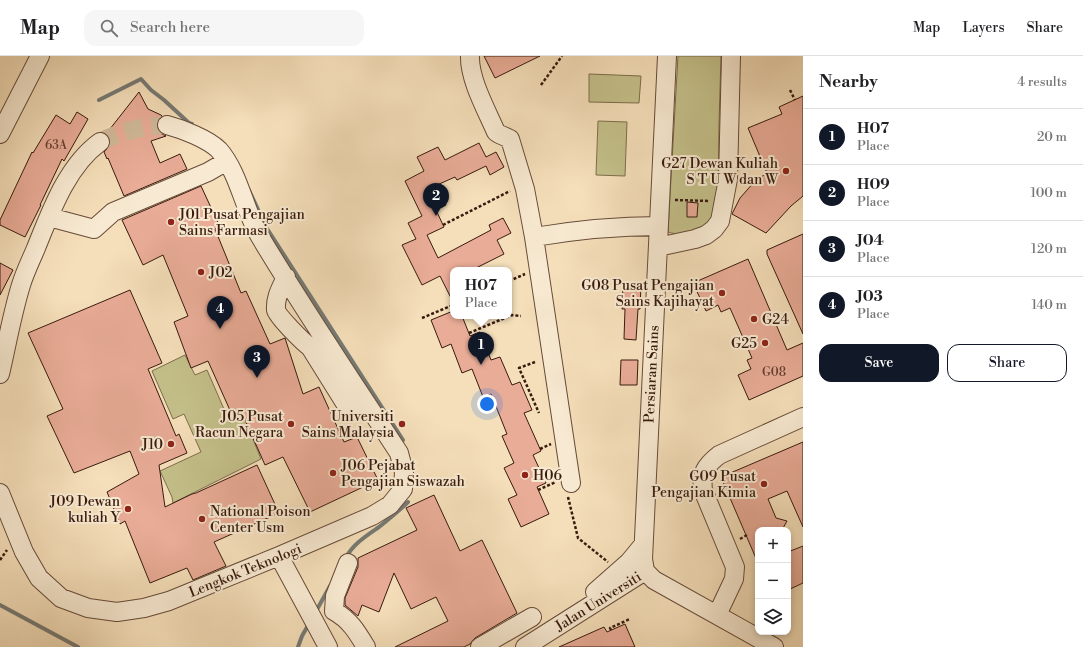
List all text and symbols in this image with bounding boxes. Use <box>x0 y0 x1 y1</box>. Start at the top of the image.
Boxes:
search box <box>84 10 364 46</box>
text: Map <box>20 16 60 40</box>
icon: search <box>98 17 120 39</box>
text: Search here <box>130 18 210 37</box>
text: Map <box>913 19 940 37</box>
text: Layers <box>962 19 1005 37</box>
text: Share <box>1027 19 1063 37</box>
text: Nearby <box>819 71 878 93</box>
text: 4 results <box>1017 74 1067 90</box>
text: H07 <box>857 119 889 138</box>
text: 1 <box>829 129 835 145</box>
text: 20 m <box>1037 129 1067 145</box>
house number: 63A <box>45 138 68 153</box>
text: Place <box>857 138 889 154</box>
place label: G27 Dewan Kuliah S T U W dan W <box>661 155 779 189</box>
marker: G27 Dewan Kuliah S T U W dan W <box>781 166 791 176</box>
text: H09 <box>857 175 890 194</box>
pin: 2 <box>423 183 449 216</box>
text: 2 <box>828 185 836 201</box>
text: 100 m <box>1031 185 1067 201</box>
text: Place <box>857 194 889 210</box>
place label: J01 Pusat Pengajian Sains Farmasi <box>178 206 306 240</box>
marker: J01 Pusat Pengajian Sains Farmasi <box>166 217 176 227</box>
text: J04 <box>857 231 884 250</box>
text: 3 <box>828 241 836 257</box>
text: 120 m <box>1031 241 1067 257</box>
text: Place <box>857 250 889 266</box>
place label: J02 <box>208 264 232 282</box>
marker: J02 <box>196 267 206 277</box>
popup <box>450 267 512 319</box>
text: H07 <box>465 276 497 295</box>
place label: G08 Pusat Pengajian Sains Kajihayat <box>581 277 715 311</box>
text: J03 <box>857 287 883 306</box>
marker: G08 Pusat Pengajian Sains Kajihayat <box>717 288 727 298</box>
text: Place <box>465 295 497 311</box>
pin: 4 <box>207 296 233 329</box>
text: 4 <box>828 297 836 313</box>
text: 140 m <box>1031 297 1067 313</box>
text: Place <box>857 306 889 322</box>
place label: G24 <box>762 311 789 329</box>
marker: G24 <box>749 314 759 324</box>
street label: Persiaran Sains <box>640 325 664 424</box>
pin: 1 <box>468 332 494 365</box>
place label: G25 <box>731 335 757 353</box>
marker: G25 <box>760 338 770 348</box>
button: Save <box>819 344 939 382</box>
button: Share <box>947 344 1067 382</box>
pin: 3 <box>244 345 270 378</box>
house number: G08 <box>762 365 786 380</box>
your location <box>477 394 497 414</box>
place label: J05 Pusat Racun Negara <box>195 408 284 442</box>
place label: Universiti Sains Malaysia <box>302 408 395 442</box>
marker: J05 Pusat Racun Negara <box>286 419 296 429</box>
marker: Universiti Sains Malaysia <box>397 419 407 429</box>
place label: J10 <box>141 436 163 454</box>
marker: J10 <box>166 439 176 449</box>
place label: J06 Pejabat Pengajian Siswazah <box>340 457 466 491</box>
place label: H06 <box>533 467 562 485</box>
marker: J06 Pejabat Pengajian Siswazah <box>328 468 338 478</box>
place label: G09 Pusat Pengajian Kimia <box>651 468 757 502</box>
marker: H06 <box>520 470 530 480</box>
marker: G09 Pusat Pengajian Kimia <box>759 479 769 489</box>
place label: J09 Dewan kuliah Y <box>49 493 121 527</box>
place label: National Poison Center Usm <box>210 503 311 537</box>
marker: J09 Dewan kuliah Y <box>123 504 133 514</box>
marker: National Poison Center Usm <box>197 514 207 524</box>
map controls <box>755 527 791 635</box>
button: + <box>755 527 791 563</box>
street label: Lengkok Teknologi <box>186 540 305 602</box>
button: − <box>755 563 791 599</box>
street label: Jalan Universiti <box>551 568 645 636</box>
button: layers <box>755 599 791 635</box>

